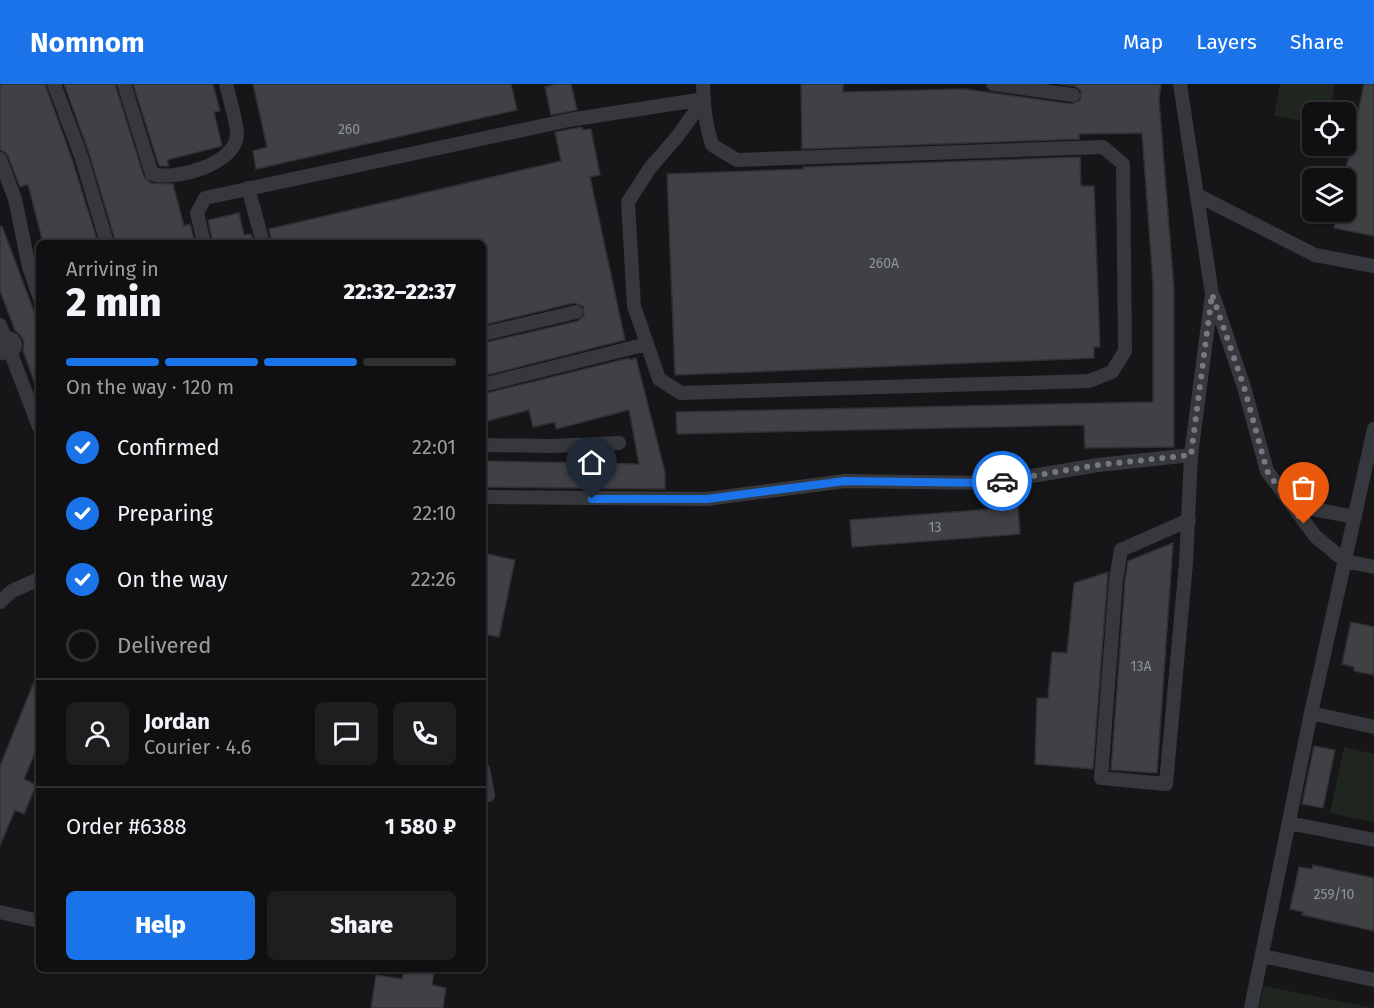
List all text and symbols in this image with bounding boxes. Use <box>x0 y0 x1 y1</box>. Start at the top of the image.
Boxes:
text: Nomnom <box>30 26 145 59</box>
text: Map <box>1123 29 1163 55</box>
text: Layers <box>1196 29 1257 55</box>
text: Share <box>1290 29 1344 55</box>
map controls <box>1302 102 1356 222</box>
button: locate <box>1302 102 1356 156</box>
house number: 260 <box>338 121 360 138</box>
button: layers <box>1302 168 1356 222</box>
house number: 260А <box>869 255 899 272</box>
text: Arriving in <box>66 257 159 281</box>
text: 22:32–22:37 <box>343 278 456 305</box>
text: 2 min <box>66 280 162 326</box>
text: On the way · 120 m <box>66 375 234 399</box>
icon: check <box>66 431 99 464</box>
text: Confirmed <box>117 434 220 461</box>
text: 22:01 <box>412 435 456 459</box>
pin <box>566 437 617 499</box>
icon: home <box>575 446 608 479</box>
courier <box>972 451 1032 511</box>
pin <box>1278 462 1329 524</box>
icon: car <box>986 465 1019 498</box>
icon: bag <box>1287 471 1320 504</box>
icon: check <box>66 497 99 530</box>
text: Preparing <box>117 500 213 527</box>
text: 22:10 <box>412 501 456 525</box>
house number: 13 <box>928 519 942 536</box>
icon: check <box>66 563 99 596</box>
text: On the way <box>117 566 228 593</box>
text: 22:26 <box>411 567 456 591</box>
text: Delivered <box>117 632 212 659</box>
house number: 13А <box>1130 658 1152 675</box>
button: person <box>66 702 129 765</box>
button: chat <box>315 702 378 765</box>
button: phone <box>393 702 456 765</box>
text: Jordan <box>144 708 210 735</box>
text: Courier · 4.6 <box>144 735 251 759</box>
text: Order #6388 <box>66 813 187 840</box>
text: 1 580 ₽ <box>385 813 456 840</box>
house number: 259/10 <box>1314 886 1355 903</box>
button: Help <box>66 891 255 960</box>
button: Share <box>267 891 456 960</box>

